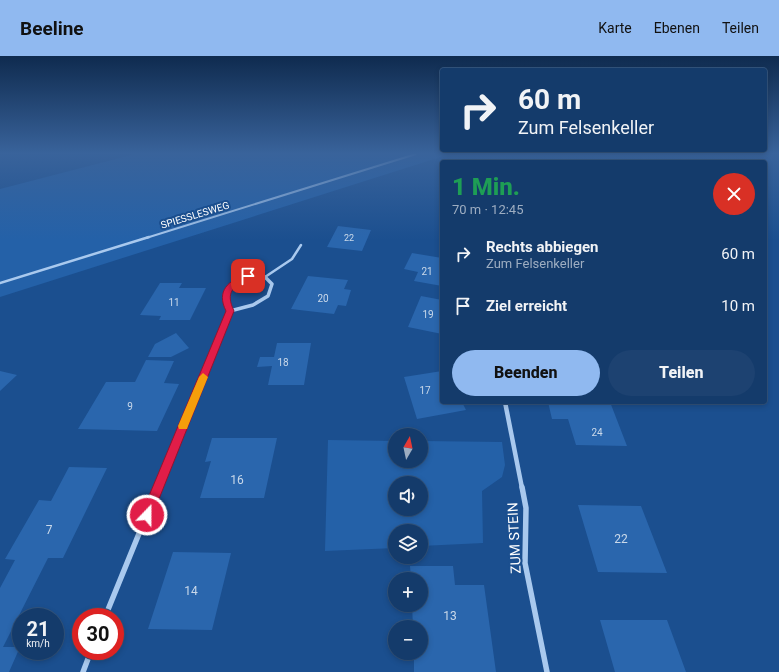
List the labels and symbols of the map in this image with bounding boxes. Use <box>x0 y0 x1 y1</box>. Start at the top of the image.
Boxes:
street label: SPIESSLESWEG <box>159 199 231 231</box>
house number: 22 <box>344 233 354 243</box>
pin <box>231 259 265 293</box>
house number: 21 <box>421 266 433 277</box>
house number: 20 <box>317 293 329 304</box>
house number: 11 <box>168 297 180 308</box>
house number: 19 <box>422 309 434 320</box>
house number: 18 <box>277 357 289 368</box>
house number: 17 <box>419 385 431 396</box>
house number: 9 <box>127 401 133 412</box>
house number: 24 <box>591 427 603 438</box>
north arrow <box>388 428 428 468</box>
house number: 16 <box>230 473 244 487</box>
position arrow <box>126 494 168 536</box>
street label: ZUM STEIN <box>504 502 524 574</box>
house number: 7 <box>46 523 53 537</box>
house number: 22 <box>614 532 628 546</box>
house number: 14 <box>184 584 198 598</box>
speed limit sign: 30 <box>72 608 124 660</box>
house number: 13 <box>443 609 457 623</box>

